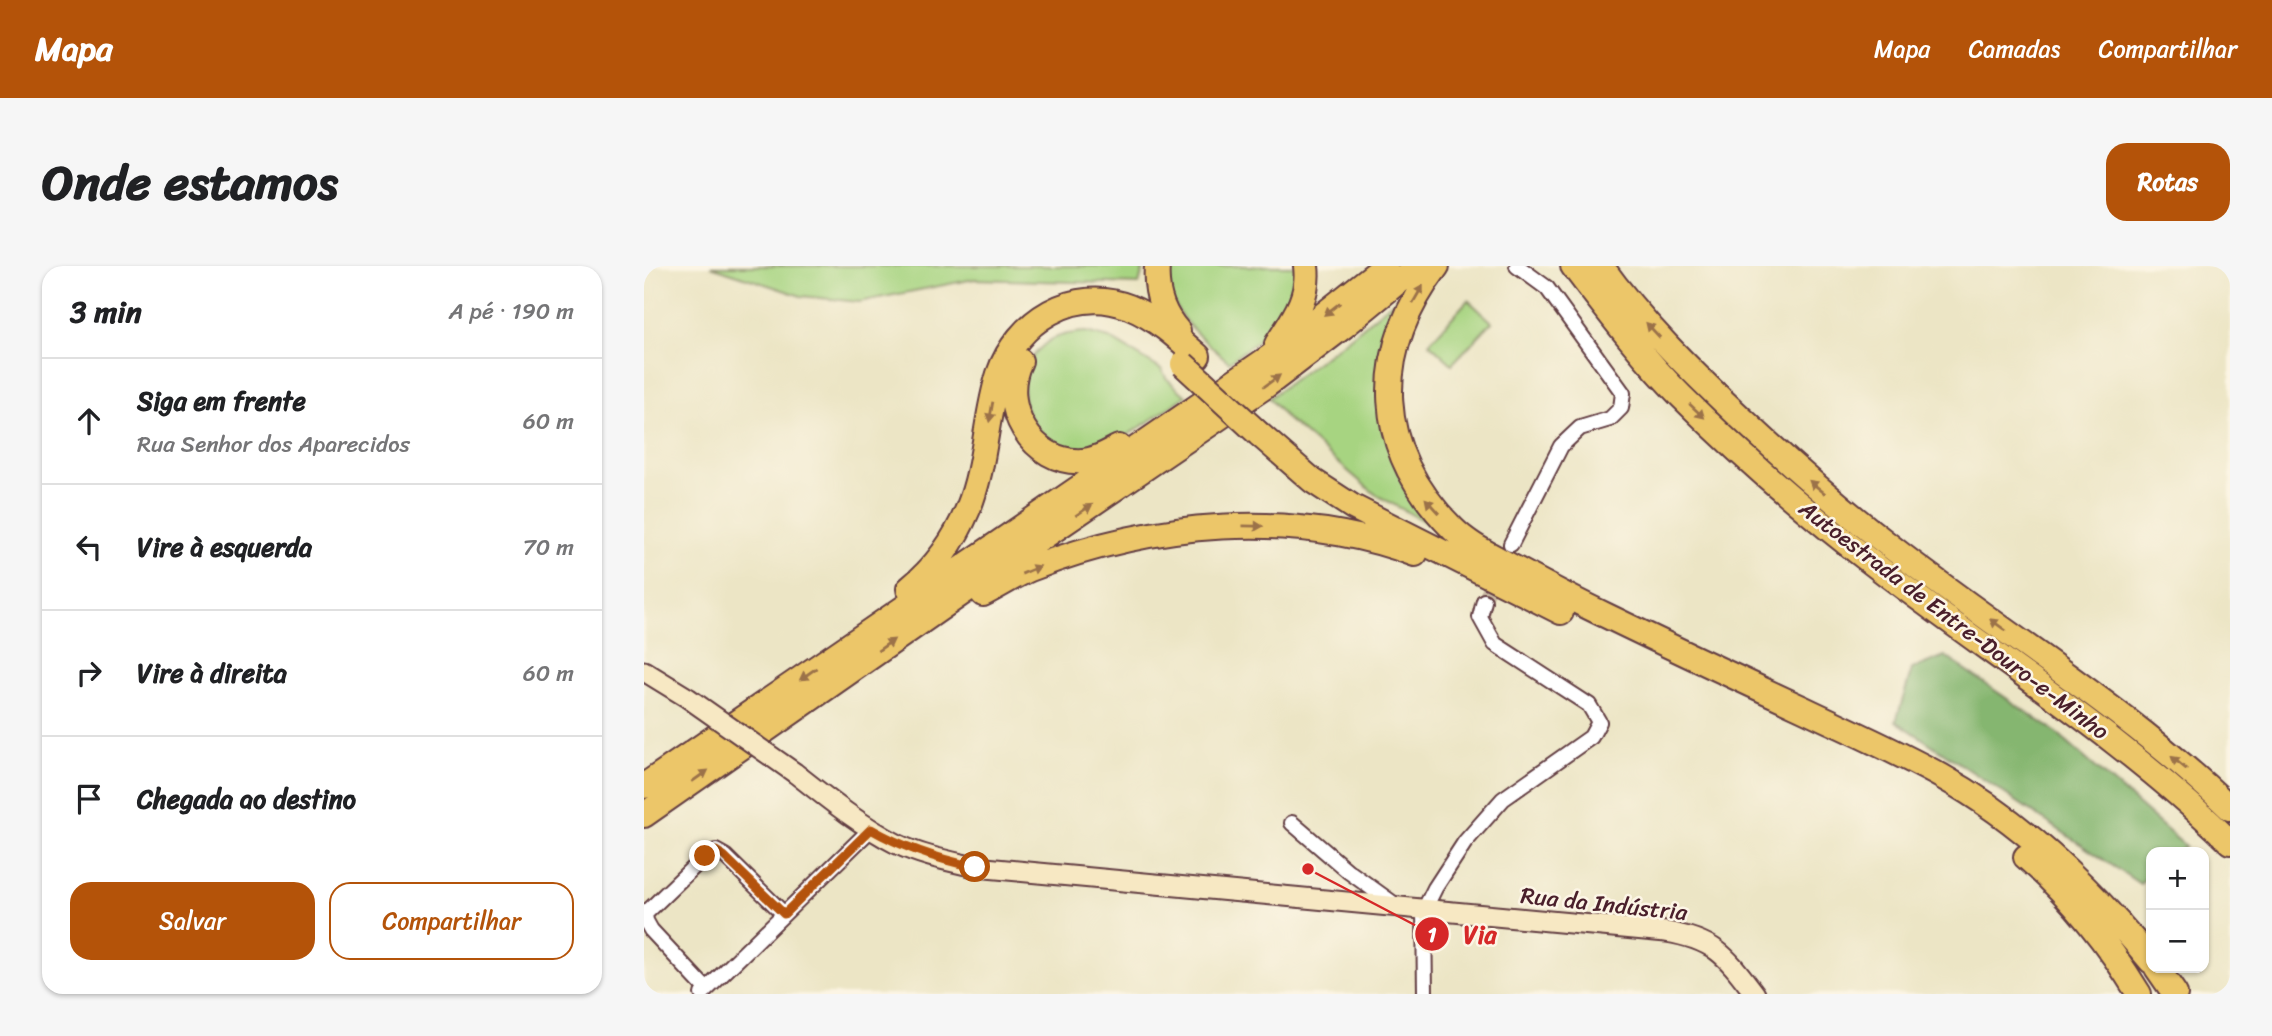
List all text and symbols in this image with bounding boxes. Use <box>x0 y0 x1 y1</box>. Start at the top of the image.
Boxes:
text: Mapa <box>35 20 112 78</box>
text: Mapa <box>1874 28 1930 70</box>
text: Camadas <box>1968 28 2060 70</box>
text: Compartilhar <box>2098 28 2237 70</box>
text: Onde estamos <box>42 139 338 226</box>
button: Rotas <box>2106 143 2230 221</box>
text: 3 min <box>70 285 142 339</box>
one-way arrow <box>1411 285 1424 304</box>
text: A pé · 190 m <box>449 291 574 332</box>
one-way arrow <box>1323 302 1341 316</box>
one-way arrow <box>1646 321 1662 338</box>
one-way arrow <box>1262 374 1280 389</box>
text: Siga em frente <box>137 378 306 424</box>
text: 60 m <box>523 401 574 442</box>
one-way arrow <box>985 401 996 423</box>
icon: ahead <box>70 402 108 440</box>
one-way arrow <box>1688 402 1705 418</box>
text: Rua Senhor dos Aparecidos <box>137 424 410 465</box>
one-way arrow <box>1809 480 1826 495</box>
street label: Autoestrada de Entre-Douro-e-Minho <box>1789 489 2118 751</box>
one-way arrow <box>1424 497 1440 515</box>
one-way arrow <box>1074 503 1093 516</box>
one-way arrow <box>1242 521 1264 532</box>
text: Vire à esquerda <box>137 524 312 570</box>
text: 70 m <box>523 527 574 568</box>
icon: left <box>70 528 108 566</box>
one-way arrow <box>1021 564 1041 576</box>
one-way arrow <box>1989 618 2007 632</box>
one-way arrow <box>877 638 895 652</box>
text: Vire à direita <box>137 650 287 696</box>
text: 60 m <box>523 653 574 694</box>
icon: right <box>70 654 108 692</box>
one-way arrow <box>799 667 817 681</box>
one-way arrow <box>2170 756 2187 771</box>
one-way arrow <box>691 769 709 783</box>
text: Chegada ao destino <box>137 776 356 822</box>
icon: arrive <box>70 780 108 818</box>
route end <box>689 840 720 871</box>
map controls <box>2146 847 2209 973</box>
button: + <box>2146 847 2209 910</box>
route start <box>959 851 990 882</box>
street label: Rua da Indústria <box>1519 875 1690 933</box>
button: Salvar <box>70 882 315 960</box>
button: Compartilhar <box>329 882 574 960</box>
button: − <box>2146 910 2209 973</box>
callout: Via <box>1415 912 1511 957</box>
text: Via <box>1464 914 1497 956</box>
text: 1 <box>1427 916 1437 954</box>

